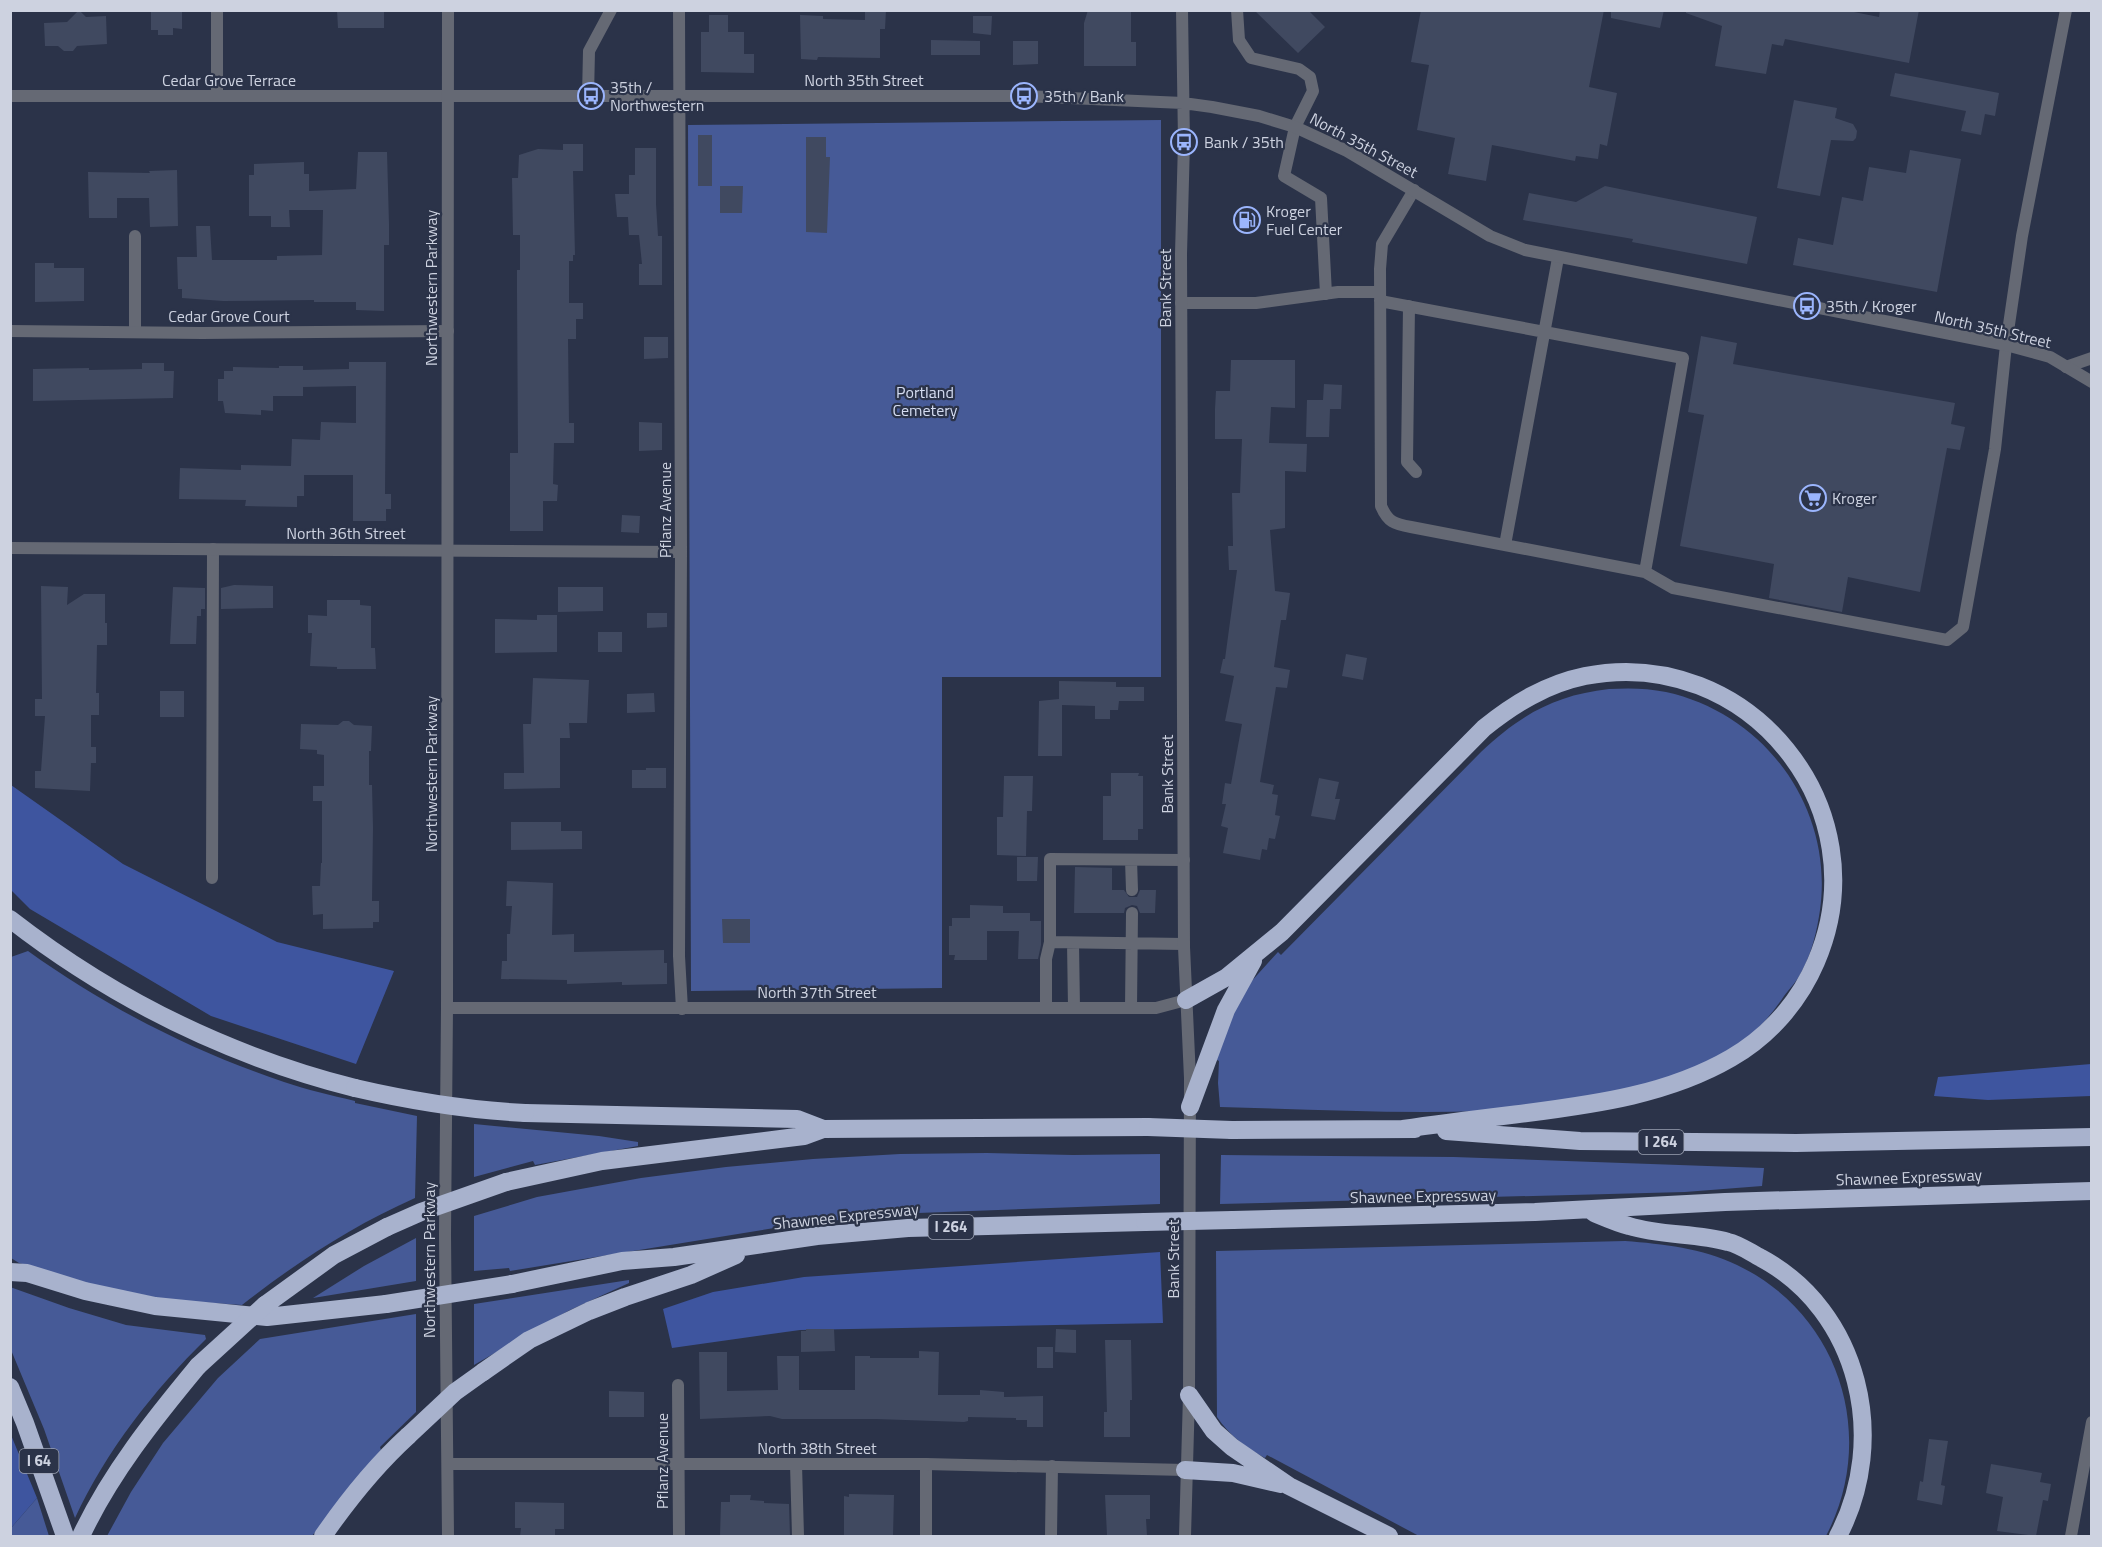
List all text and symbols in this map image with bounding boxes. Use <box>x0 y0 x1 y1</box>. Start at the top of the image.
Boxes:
street label: Cedar Grove Terrace <box>162 68 296 92</box>
street label: North 35th Street <box>804 68 924 92</box>
place label: 35th / Northwestern <box>610 75 704 117</box>
bus stop icon: 35th / Northwestern <box>576 81 606 111</box>
bus stop icon: 35th / Bank <box>1009 81 1039 111</box>
place label: 35th / Bank <box>1044 84 1124 108</box>
street label: North 35th Street <box>1306 106 1423 184</box>
bus stop icon: Bank / 35th <box>1169 127 1199 157</box>
place label: Bank / 35th <box>1204 130 1284 154</box>
place label: Kroger Fuel Center <box>1266 199 1343 241</box>
fuel station icon: Kroger Fuel Center <box>1232 205 1262 235</box>
street label: Northwestern Parkway <box>419 210 443 366</box>
street label: Bank Street <box>1153 248 1177 327</box>
bus stop icon: 35th / Kroger <box>1792 291 1822 321</box>
place label: 35th / Kroger <box>1826 294 1917 318</box>
street label: Cedar Grove Court <box>168 304 290 328</box>
street label: North 35th Street <box>1932 304 2054 354</box>
park label: Portland Cemetery <box>893 380 958 422</box>
street label: Pflanz Avenue <box>653 462 677 558</box>
supermarket icon: Kroger <box>1798 483 1828 513</box>
place label: Kroger <box>1832 486 1877 510</box>
street label: North 36th Street <box>286 521 406 545</box>
street label: Northwestern Parkway <box>419 696 443 852</box>
street label: Bank Street <box>1155 734 1179 813</box>
street label: North 37th Street <box>757 980 877 1004</box>
road number: I 264 <box>1638 1130 1684 1154</box>
street label: Shawnee Expressway <box>1835 1162 1983 1192</box>
street label: Northwestern Parkway <box>417 1182 441 1338</box>
street label: Shawnee Expressway <box>1350 1183 1497 1209</box>
street label: Shawnee Expressway <box>772 1196 920 1236</box>
road number: I 264 <box>928 1215 974 1239</box>
street label: Bank Street <box>1161 1219 1185 1298</box>
street label: Pflanz Avenue <box>650 1413 674 1509</box>
street label: North 38th Street <box>757 1436 877 1460</box>
road number: I 64 <box>20 1449 58 1473</box>

